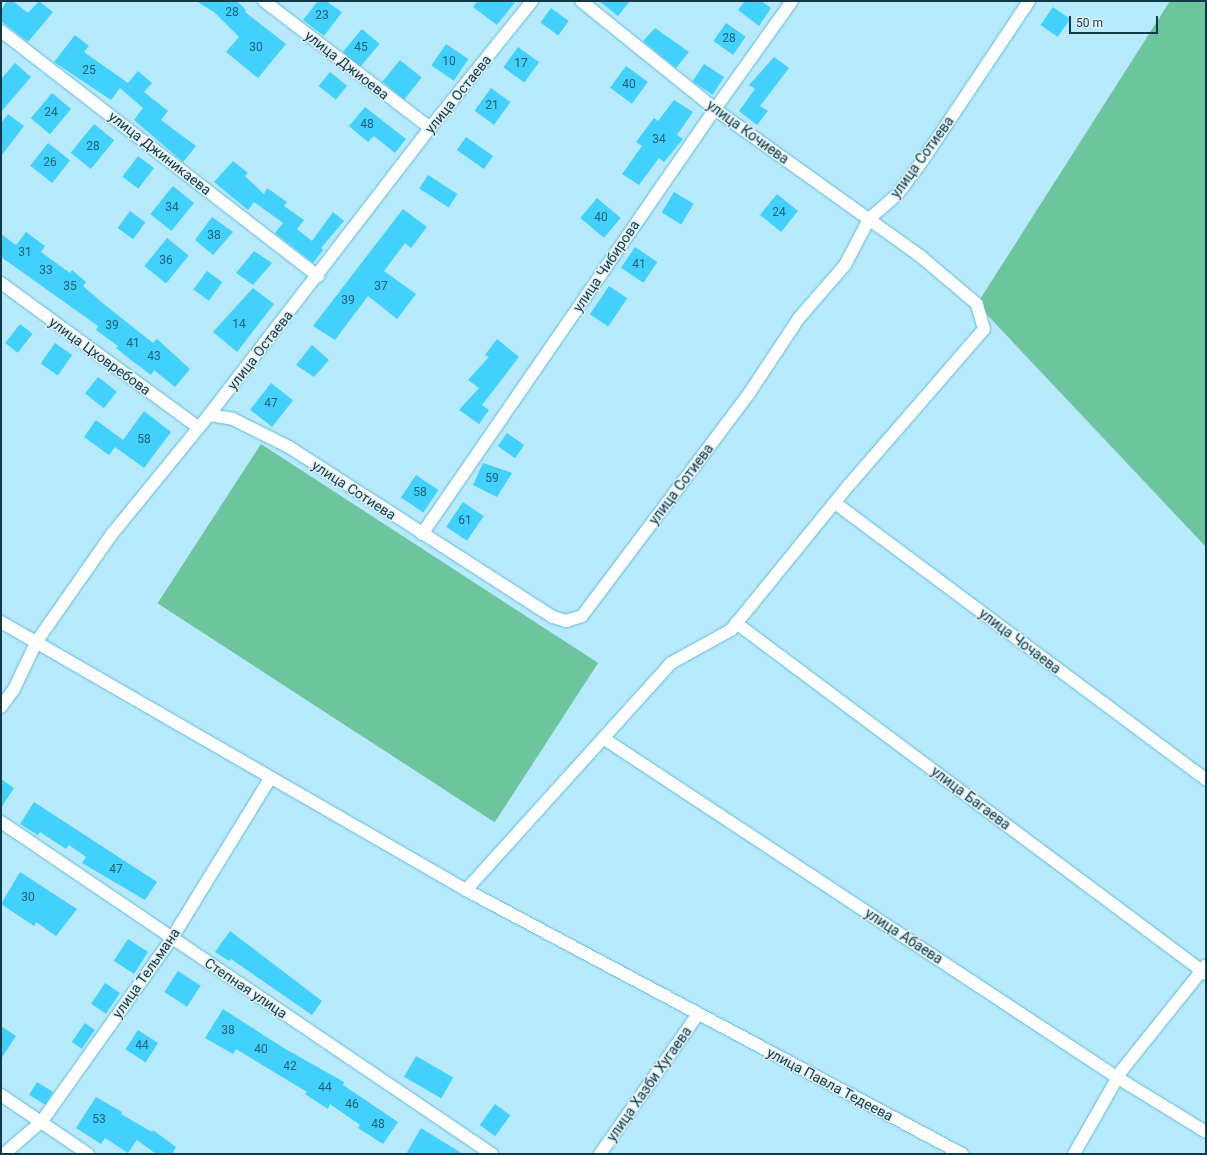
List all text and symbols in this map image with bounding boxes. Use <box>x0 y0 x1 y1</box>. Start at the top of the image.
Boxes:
house number: 28 <box>225 6 239 20</box>
scale bar <box>1071 8 1160 34</box>
house number: 23 <box>315 9 329 23</box>
text: 50 m <box>1076 16 1103 30</box>
street label: улица Джиоева <box>302 27 392 103</box>
house number: 28 <box>722 32 736 46</box>
house number: 30 <box>249 41 263 55</box>
house number: 45 <box>354 41 368 55</box>
street label: улица Остаева <box>421 51 495 137</box>
house number: 10 <box>442 55 456 69</box>
house number: 17 <box>514 57 528 71</box>
house number: 25 <box>82 64 96 78</box>
house number: 40 <box>622 78 636 92</box>
street label: улица Кочиева <box>704 97 792 167</box>
house number: 21 <box>485 99 499 113</box>
house number: 24 <box>44 106 58 120</box>
street label: улица Джиникаева <box>105 108 215 198</box>
street label: улица Сотиева <box>887 113 957 201</box>
house number: 48 <box>360 118 374 132</box>
house number: 34 <box>652 133 666 147</box>
house number: 28 <box>86 140 100 154</box>
house number: 26 <box>43 156 57 170</box>
house number: 34 <box>165 201 179 215</box>
house number: 24 <box>772 206 786 220</box>
house number: 40 <box>594 211 608 225</box>
street label: улица Чибирова <box>569 217 643 315</box>
house number: 38 <box>207 229 221 243</box>
house number: 31 <box>18 246 32 260</box>
house number: 36 <box>159 254 173 268</box>
house number: 41 <box>632 258 646 272</box>
house number: 33 <box>39 264 53 278</box>
house number: 35 <box>63 280 77 294</box>
house number: 37 <box>374 280 388 294</box>
house number: 39 <box>341 294 355 308</box>
street label: улица Остаева <box>224 307 296 393</box>
street label: улица Цховребова <box>46 313 154 399</box>
house number: 14 <box>232 318 246 332</box>
house number: 39 <box>105 319 119 333</box>
house number: 41 <box>126 337 140 351</box>
house number: 43 <box>147 350 161 364</box>
house number: 47 <box>264 397 278 411</box>
house number: 58 <box>137 433 151 447</box>
street label: улица Сотиева <box>645 440 717 528</box>
street label: улица Сотиева <box>309 457 399 523</box>
house number: 59 <box>485 472 499 486</box>
house number: 58 <box>413 486 427 500</box>
house number: 61 <box>458 514 472 528</box>
street label: улица Чочаева <box>976 605 1064 677</box>
street label: улица Багаева <box>928 763 1014 833</box>
house number: 47 <box>109 863 123 877</box>
house number: 30 <box>21 891 35 905</box>
street label: улица Абаева <box>862 905 946 967</box>
street label: улица Тельмана <box>109 925 183 1021</box>
street label: Степная улица <box>201 954 291 1022</box>
street label: улица Хазби Хугаева <box>603 1023 695 1145</box>
house number: 38 <box>221 1024 235 1038</box>
house number: 44 <box>135 1039 149 1053</box>
house number: 40 <box>254 1043 268 1057</box>
street label: улица Павла Тедеева <box>764 1044 896 1124</box>
house number: 42 <box>283 1060 297 1074</box>
house number: 44 <box>318 1081 332 1095</box>
house number: 46 <box>345 1098 359 1112</box>
house number: 53 <box>92 1113 106 1127</box>
house number: 48 <box>371 1118 385 1132</box>

